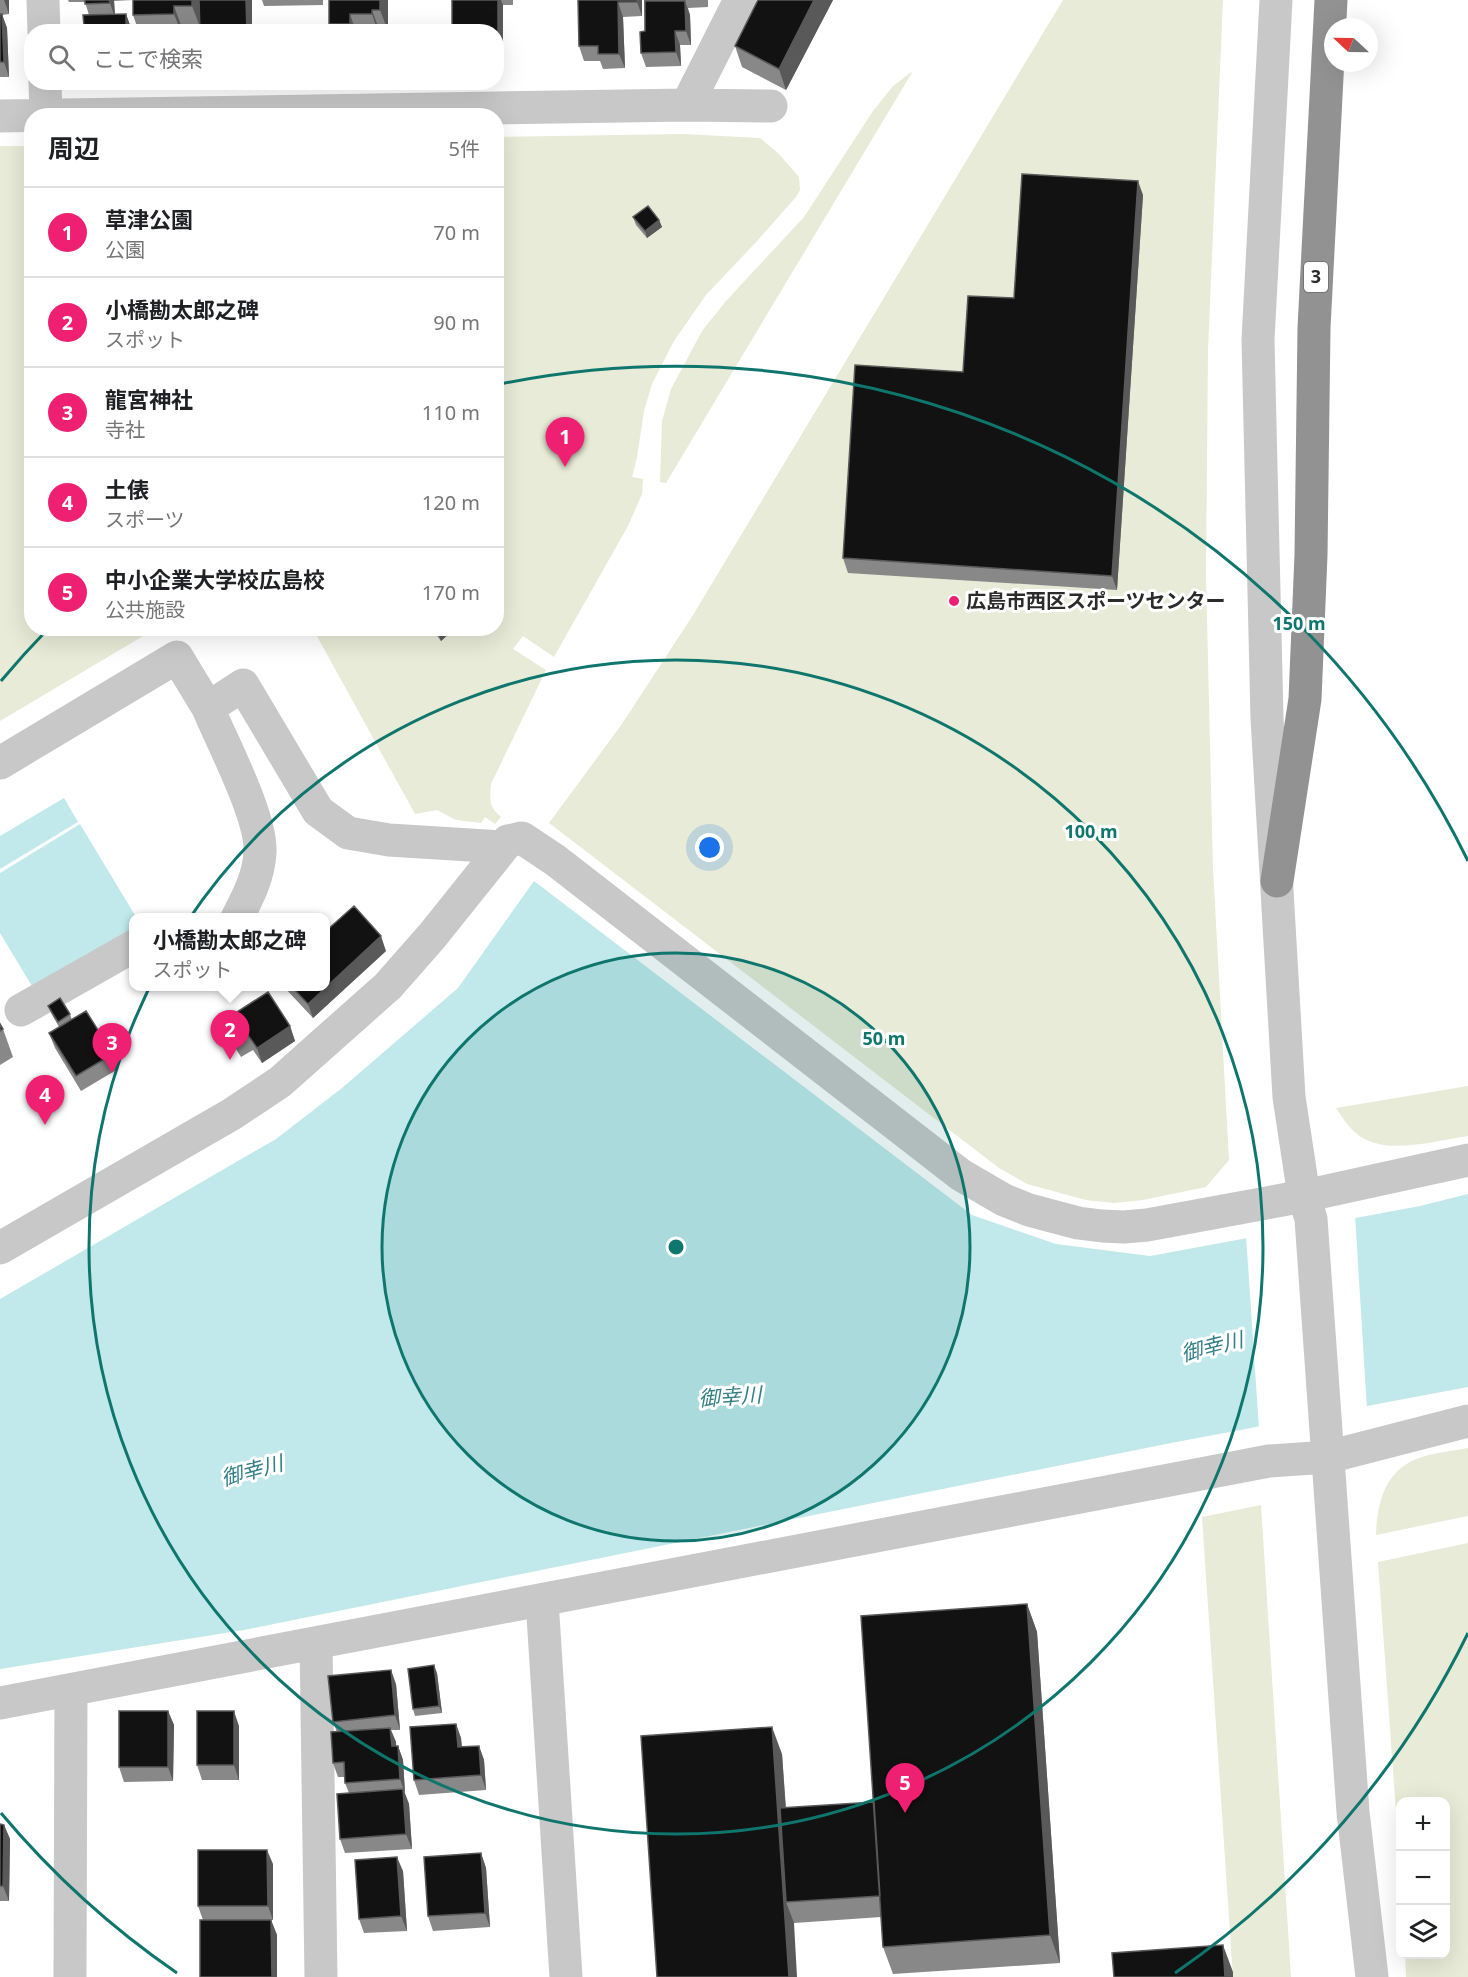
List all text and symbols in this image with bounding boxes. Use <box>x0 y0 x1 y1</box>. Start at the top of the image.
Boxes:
north arrow <box>1324 18 1378 72</box>
search box <box>24 24 504 90</box>
icon: search <box>45 41 78 74</box>
text: ここで検索 <box>93 43 203 73</box>
text: 周辺 <box>48 130 100 166</box>
text: 5件 <box>449 135 480 162</box>
text: 草津公園 <box>105 204 193 234</box>
text: 1 <box>62 219 73 246</box>
text: 70 m <box>433 219 480 246</box>
text: 公園 <box>105 236 145 263</box>
road number: 3 <box>1304 262 1328 292</box>
text: 小橋勘太郎之碑 <box>105 294 259 324</box>
text: 2 <box>62 309 73 336</box>
text: 90 m <box>433 309 480 336</box>
text: スポット <box>105 326 185 353</box>
text: 龍宮神社 <box>105 384 193 414</box>
text: 3 <box>62 399 73 426</box>
text: 110 m <box>422 399 480 426</box>
text: 寺社 <box>105 416 145 443</box>
pin: 1 <box>546 418 584 467</box>
text: 土俵 <box>105 474 149 504</box>
text: 4 <box>62 489 73 516</box>
text: 120 m <box>422 489 480 516</box>
text: スポーツ <box>105 506 185 533</box>
text: 中小企業大学校広島校 <box>105 564 325 594</box>
text: 5 <box>62 579 73 606</box>
text: 170 m <box>422 579 480 606</box>
place label: 広島市西区スポーツセンター <box>966 587 1226 614</box>
marker: 広島市西区スポーツセンター <box>947 594 961 608</box>
text: 公共施設 <box>105 596 185 623</box>
text: 150 m <box>1272 611 1326 635</box>
text: 100 m <box>1064 819 1118 843</box>
your location <box>695 833 724 862</box>
popup <box>129 913 330 991</box>
text: 小橋勘太郎之碑 <box>152 924 307 954</box>
text: スポット <box>152 956 232 983</box>
pin: 2 <box>210 1010 250 1060</box>
pin: 3 <box>92 1024 132 1073</box>
text: 50 m <box>863 1026 905 1050</box>
pin: 4 <box>26 1076 64 1125</box>
centre of rings <box>666 1237 686 1257</box>
water label: 御幸川 <box>1178 1324 1248 1367</box>
water label: 御幸川 <box>698 1380 764 1412</box>
water label: 御幸川 <box>218 1448 288 1492</box>
pin: 5 <box>886 1764 924 1813</box>
map controls <box>1396 1797 1450 1959</box>
button: + <box>1396 1797 1450 1851</box>
button: − <box>1396 1851 1450 1905</box>
button: layers <box>1396 1905 1450 1959</box>

